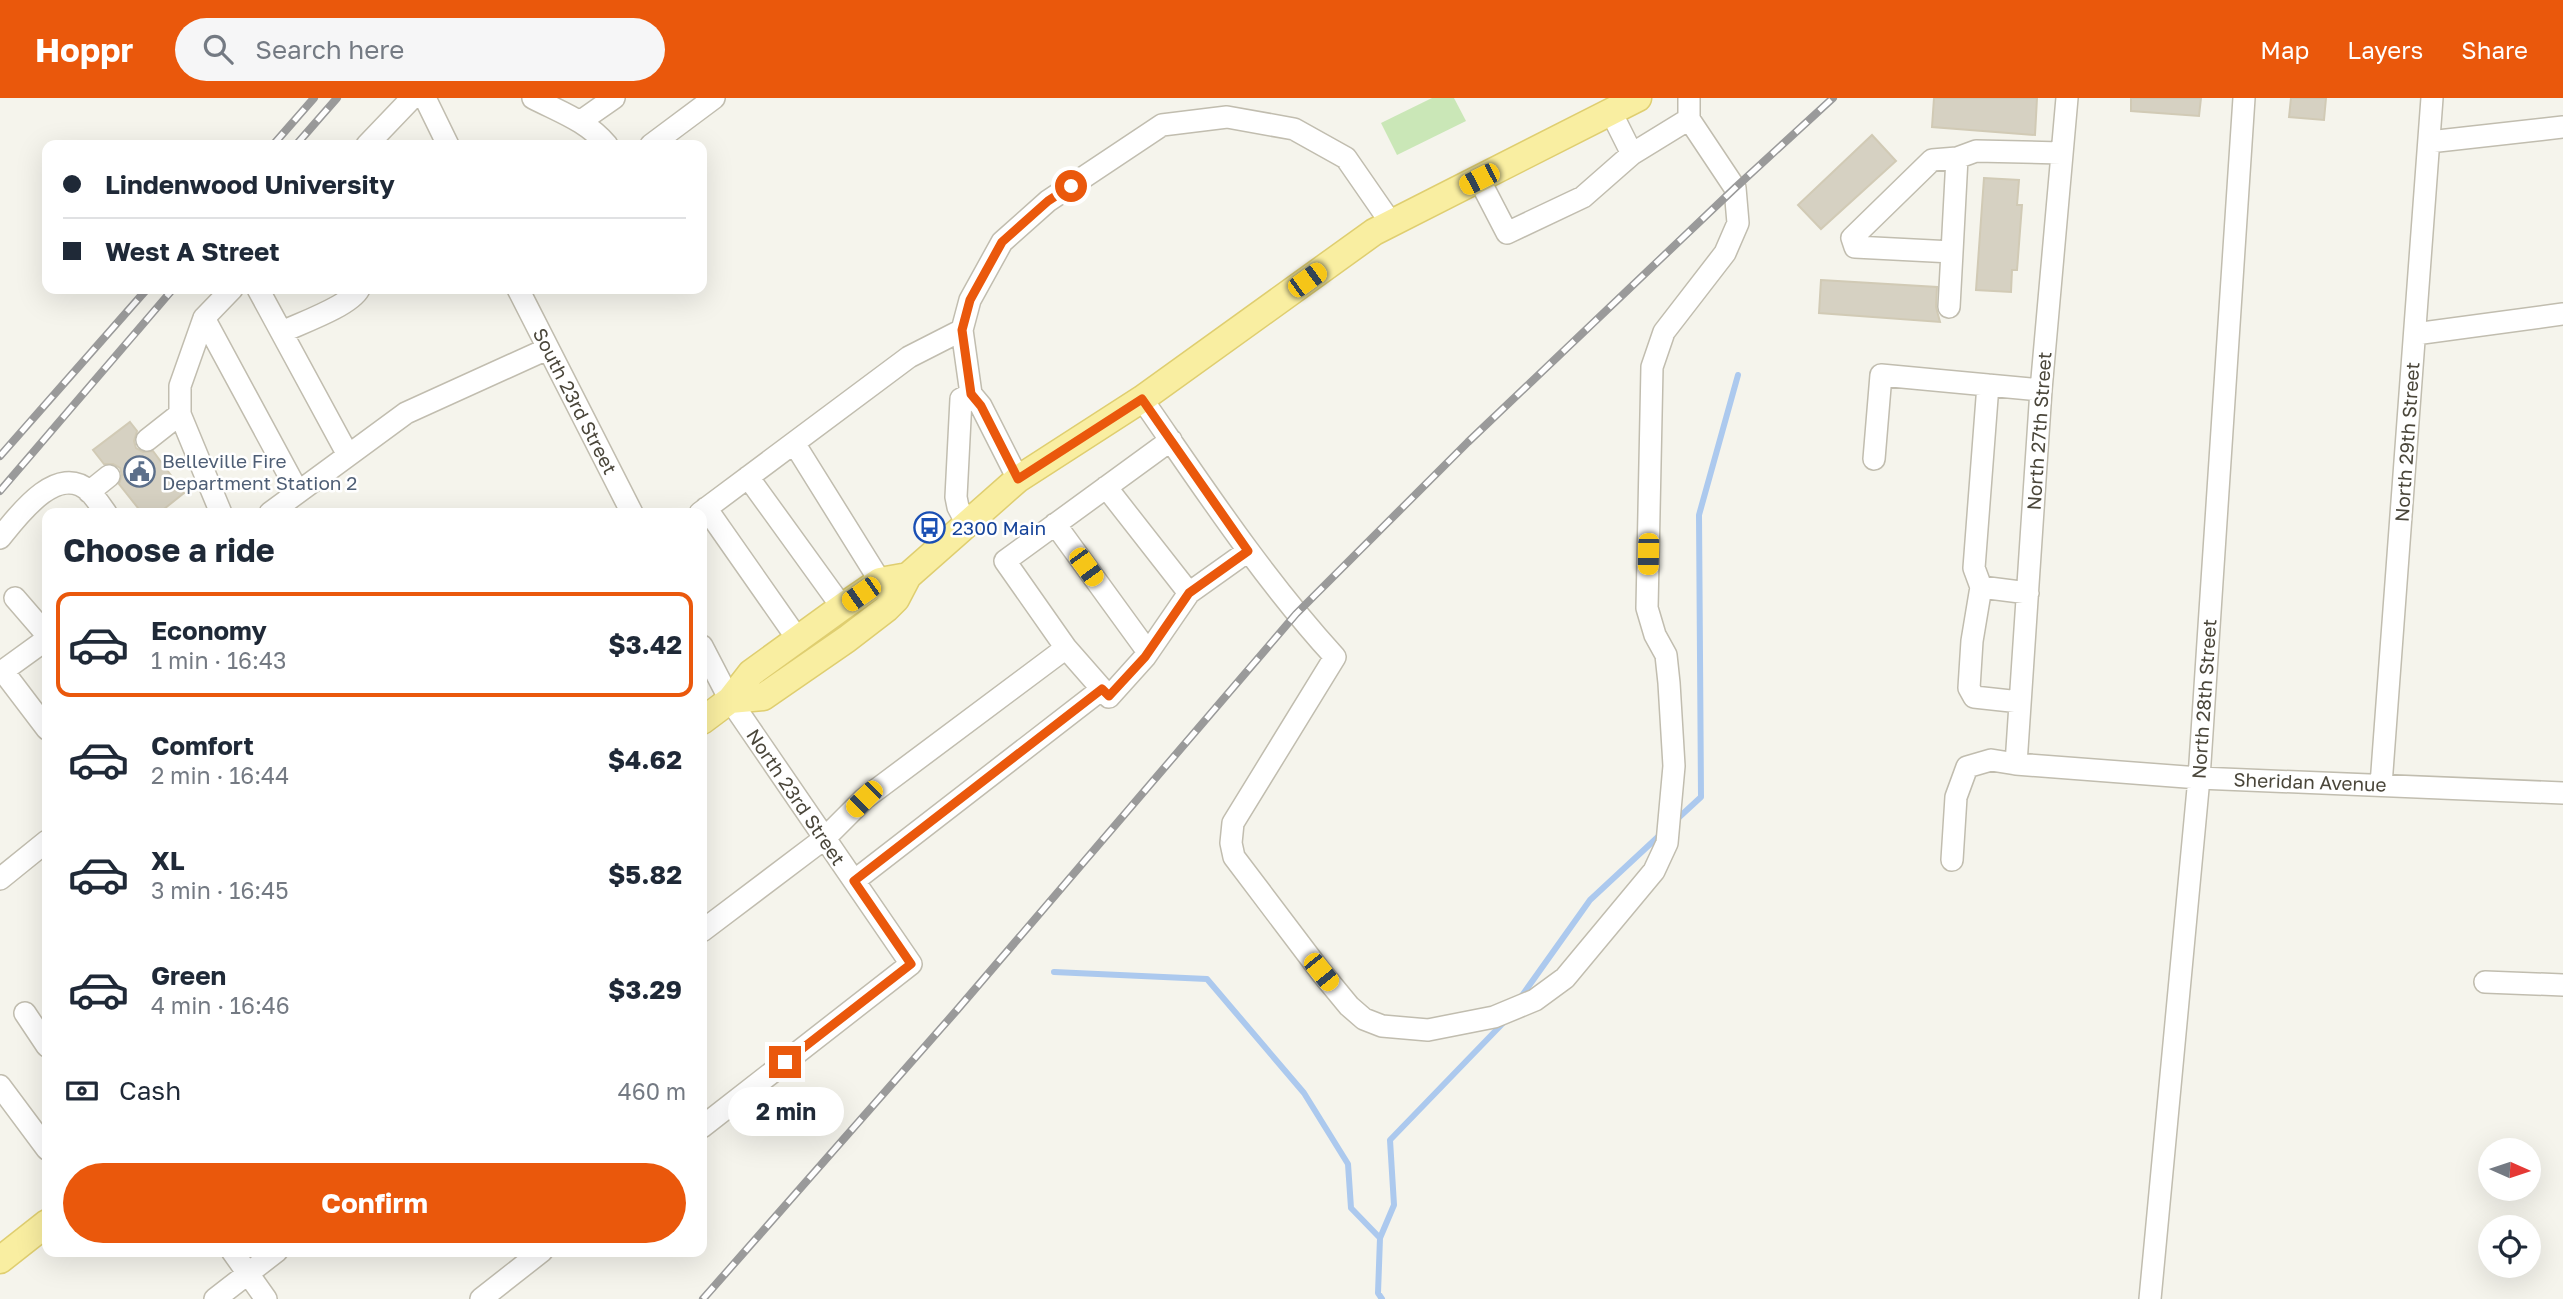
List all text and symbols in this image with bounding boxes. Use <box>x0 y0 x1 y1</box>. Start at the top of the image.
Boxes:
search box <box>175 18 665 81</box>
text: Hoppr <box>35 30 133 69</box>
icon: search <box>199 30 237 68</box>
text: Search here <box>255 34 404 65</box>
text: Map <box>2260 35 2309 64</box>
text: Layers <box>2347 35 2423 64</box>
text: Share <box>2461 35 2528 64</box>
car <box>1456 160 1503 198</box>
text: Lindenwood University <box>105 169 395 200</box>
route start <box>1055 170 1087 202</box>
text: West A Street <box>105 236 280 267</box>
car <box>1284 259 1331 301</box>
street label: South 23rd Street <box>529 324 622 478</box>
street label: North 27th Street <box>2021 351 2056 511</box>
street label: North 29th Street <box>2389 361 2424 523</box>
place label: Belleville Fire Department Station 2 <box>162 449 357 494</box>
public building icon: Belleville Fire Department Station 2 <box>122 455 156 489</box>
bus stop icon: 2300 Main <box>912 511 946 545</box>
place label: 2300 Main <box>952 516 1046 539</box>
text: Choose a ride <box>63 531 275 569</box>
car <box>1638 533 1659 575</box>
car <box>1066 544 1107 590</box>
car <box>838 573 885 615</box>
icon: car <box>67 613 130 676</box>
text: Economy <box>151 615 267 646</box>
street label: North 28th Street <box>2186 618 2221 780</box>
text: $3.42 <box>608 629 682 660</box>
text: 1 min · 16:43 <box>151 646 286 674</box>
street label: North 23rd Street <box>742 724 851 869</box>
icon: car <box>67 728 130 791</box>
text: Comfort <box>151 730 254 761</box>
text: $4.62 <box>608 744 682 775</box>
text: 2 min · 16:44 <box>151 761 289 789</box>
street label: Sheridan Avenue <box>2233 767 2387 796</box>
car <box>842 777 887 821</box>
icon: car <box>67 843 130 906</box>
text: XL <box>151 845 185 876</box>
text: $5.82 <box>608 859 682 890</box>
text: 3 min · 16:45 <box>151 876 289 904</box>
car <box>1300 949 1343 995</box>
icon: car <box>67 958 130 1021</box>
text: Green <box>151 960 226 991</box>
text: $3.29 <box>608 974 682 1005</box>
text: 4 min · 16:46 <box>151 991 290 1019</box>
route end <box>769 1046 801 1078</box>
icon: cash <box>63 1072 101 1110</box>
text: Cash <box>119 1075 181 1106</box>
text: 460 m <box>618 1077 686 1105</box>
callout: 2 min <box>727 1086 843 1136</box>
text: 2 min <box>756 1097 816 1125</box>
north arrow <box>2478 1138 2541 1200</box>
map controls <box>2478 1138 2541 1278</box>
button: Confirm <box>63 1163 686 1243</box>
button: locate <box>2478 1215 2541 1278</box>

